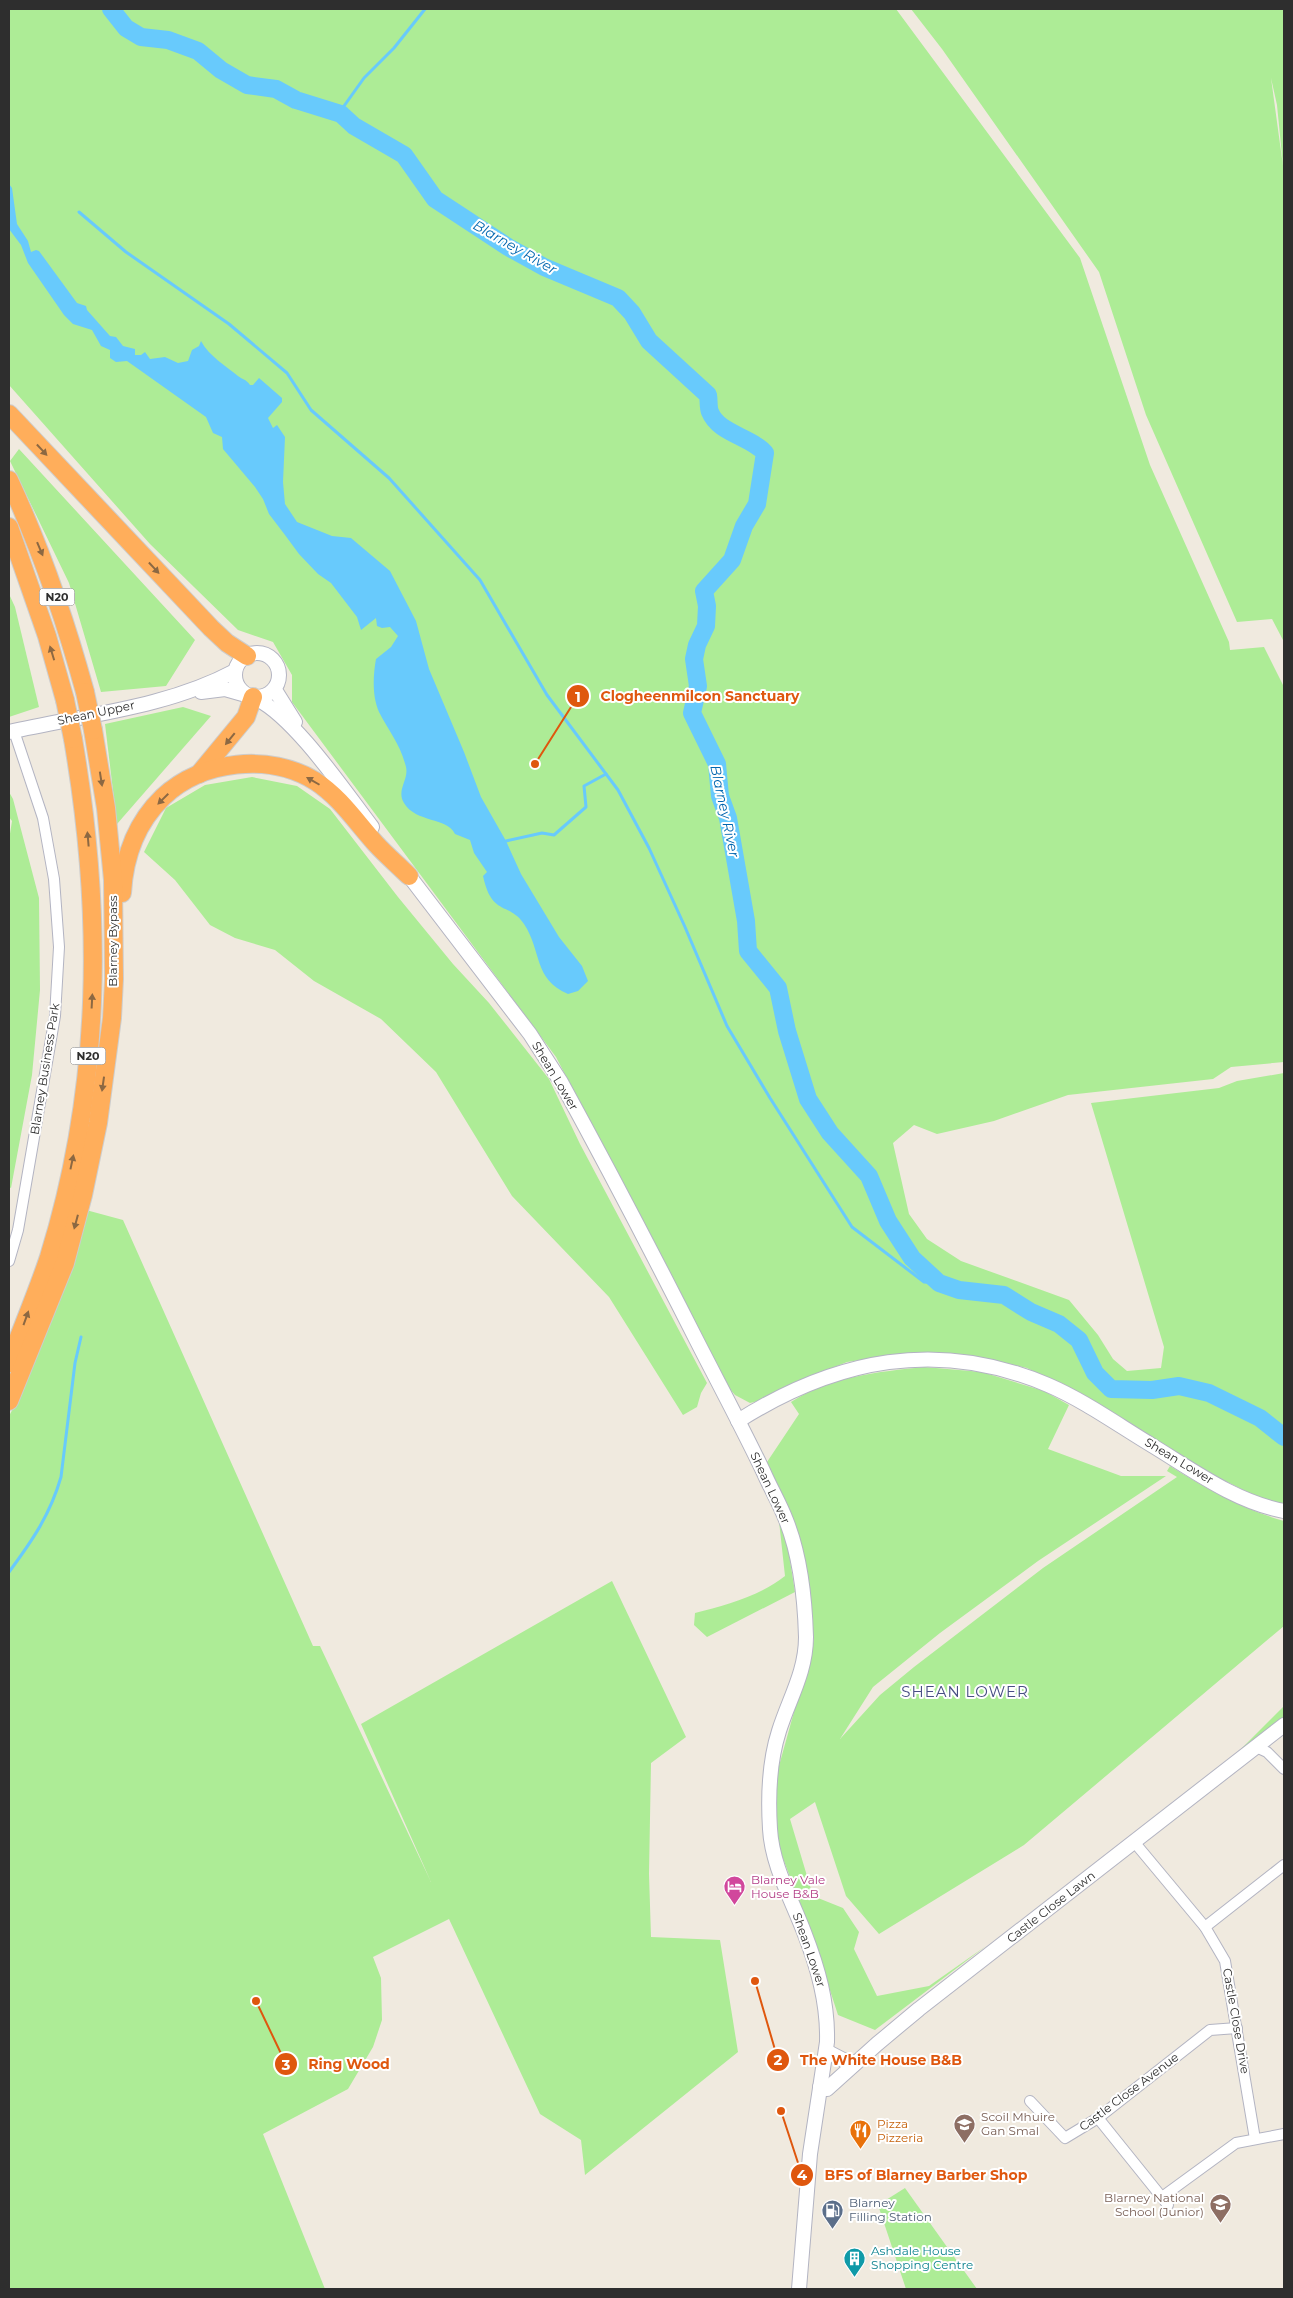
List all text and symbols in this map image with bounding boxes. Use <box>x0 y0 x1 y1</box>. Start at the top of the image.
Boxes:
water label: Blarney River <box>470 216 560 278</box>
one-way arrow <box>36 443 48 455</box>
one-way arrow <box>36 542 44 556</box>
one-way arrow <box>148 562 160 574</box>
road number: N20 <box>40 588 74 606</box>
one-way arrow <box>48 646 56 661</box>
callout: Clogheenmilcon Sanctuary <box>565 682 809 711</box>
text: 1 <box>575 687 581 706</box>
text: Clogheenmilcon Sanctuary <box>601 687 800 705</box>
street label: Shean Upper <box>56 697 136 728</box>
one-way arrow <box>225 732 236 745</box>
water label: Blarney River <box>706 763 744 859</box>
one-way arrow <box>98 771 106 787</box>
one-way arrow <box>306 776 319 785</box>
one-way arrow <box>157 793 169 805</box>
one-way arrow <box>84 831 92 847</box>
street label: Blarney Bypass <box>105 895 120 987</box>
one-way arrow <box>89 993 97 1009</box>
street label: Blarney Business Park <box>27 1001 62 1136</box>
street label: Shean Lower <box>529 1039 582 1113</box>
road number: N20 <box>70 1048 106 1064</box>
one-way arrow <box>99 1076 107 1092</box>
one-way arrow <box>68 1155 76 1170</box>
one-way arrow <box>72 1214 80 1229</box>
one-way arrow <box>22 1310 30 1325</box>
street label: Shean Lower <box>1142 1434 1217 1487</box>
street label: Shean Lower <box>747 1449 794 1526</box>
district label: SHEAN LOWER <box>901 1682 1029 1701</box>
street label: Castle Close Lawn <box>1004 1867 1098 1946</box>
place label: Blarney Vale House B&B <box>751 1872 825 1901</box>
hotel icon: Blarney Vale House B&B <box>723 1875 747 1906</box>
street label: Shean Lower <box>790 1911 829 1989</box>
street label: Castle Close Drive <box>1220 1967 1253 2075</box>
callout: The White House B&B <box>765 2046 972 2075</box>
street label: Castle Close Avenue <box>1076 2049 1181 2134</box>
callout: Ring Wood <box>274 2050 400 2079</box>
text: 2 <box>774 2050 783 2069</box>
text: The White House B&B <box>800 2051 962 2069</box>
text: 3 <box>281 2055 291 2074</box>
text: Ring Wood <box>308 2055 390 2073</box>
place label: Scoil Mhuire Gan Smal <box>981 2109 1055 2138</box>
school or university icon: Scoil Mhuire Gan Smal <box>953 2112 977 2143</box>
place label: Pizza Pizzeria <box>877 2116 923 2145</box>
restaurant icon: Pizza Pizzeria <box>849 2119 873 2150</box>
callout: BFS of Blarney Barber Shop <box>790 2160 1038 2189</box>
text: 4 <box>797 2165 808 2184</box>
text: BFS of Blarney Barber Shop <box>825 2166 1028 2184</box>
place label: Blarney National School (Junior) <box>1104 2190 1204 2219</box>
school or university icon: Blarney National School (Junior) <box>1208 2193 1232 2224</box>
place label: Blarney Filling Station <box>849 2195 932 2224</box>
fuel station icon: Blarney Filling Station <box>821 2198 845 2229</box>
place label: Ashdale House Shopping Centre <box>871 2243 973 2272</box>
building icon: Ashdale House Shopping Centre <box>843 2246 867 2277</box>

